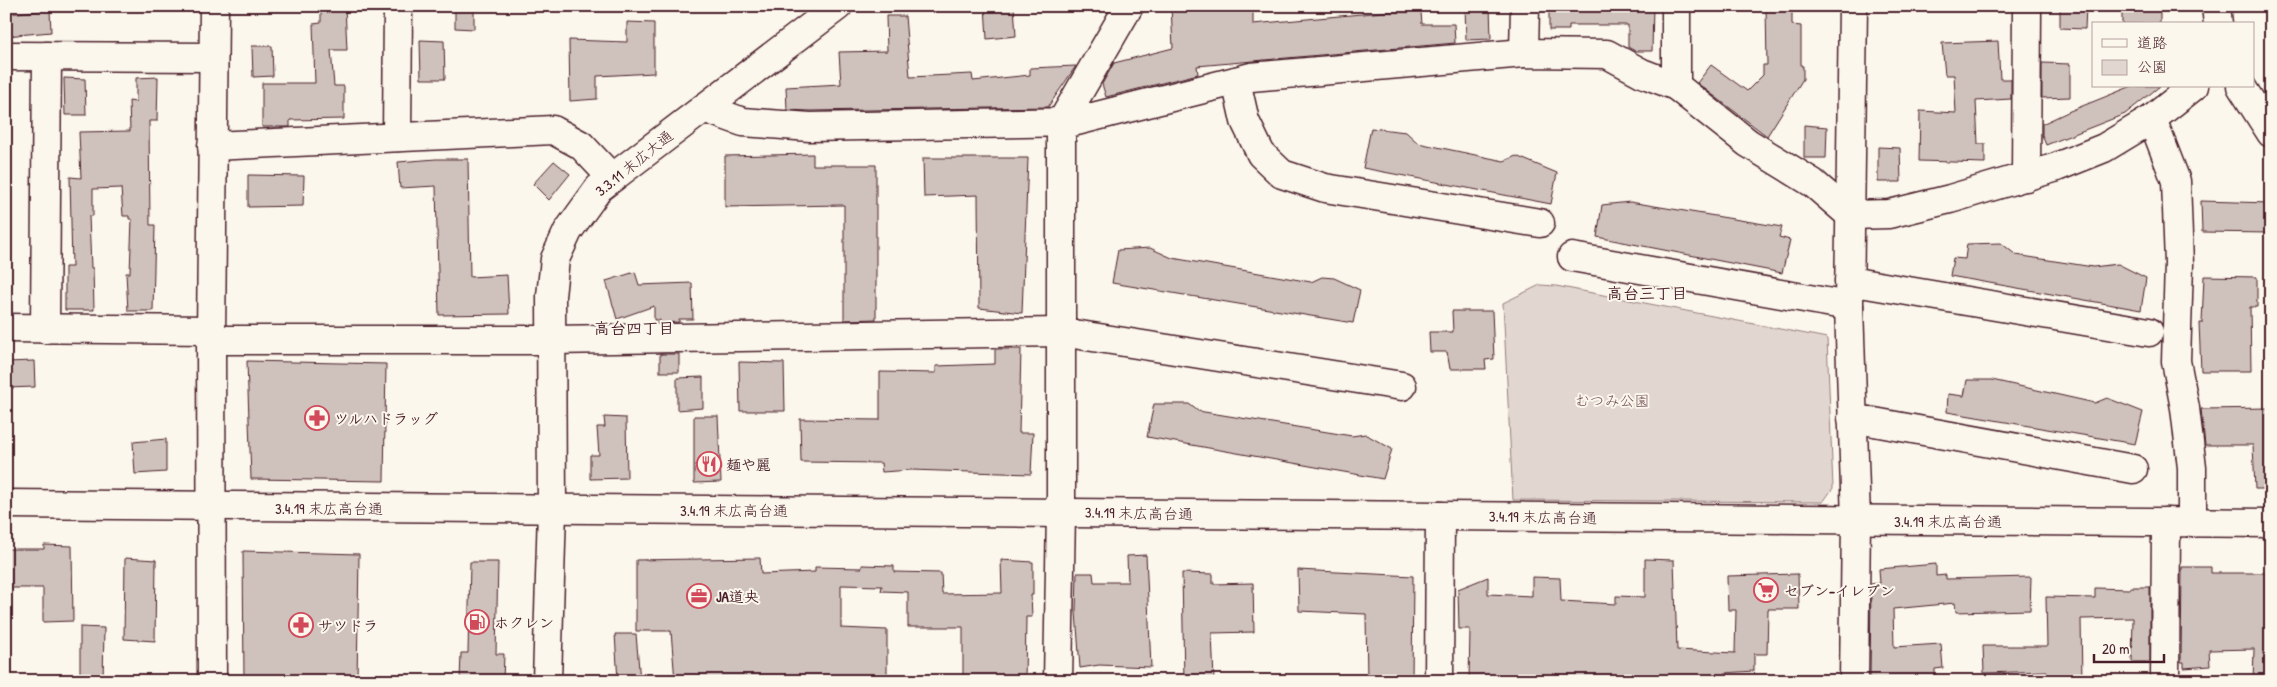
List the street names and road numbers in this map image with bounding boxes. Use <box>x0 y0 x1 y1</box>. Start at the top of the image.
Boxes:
street label: 3.3.11 末広大通 <box>591 125 677 201</box>
street label: 3.4.19 末広高台通 <box>275 498 383 519</box>
street label: 3.4.19 末広高台通 <box>680 500 788 521</box>
street label: 3.4.19 末広高台通 <box>1085 502 1193 524</box>
street label: 3.4.19 末広高台通 <box>1489 506 1597 528</box>
street label: 3.4.19 末広高台通 <box>1894 511 2002 532</box>

